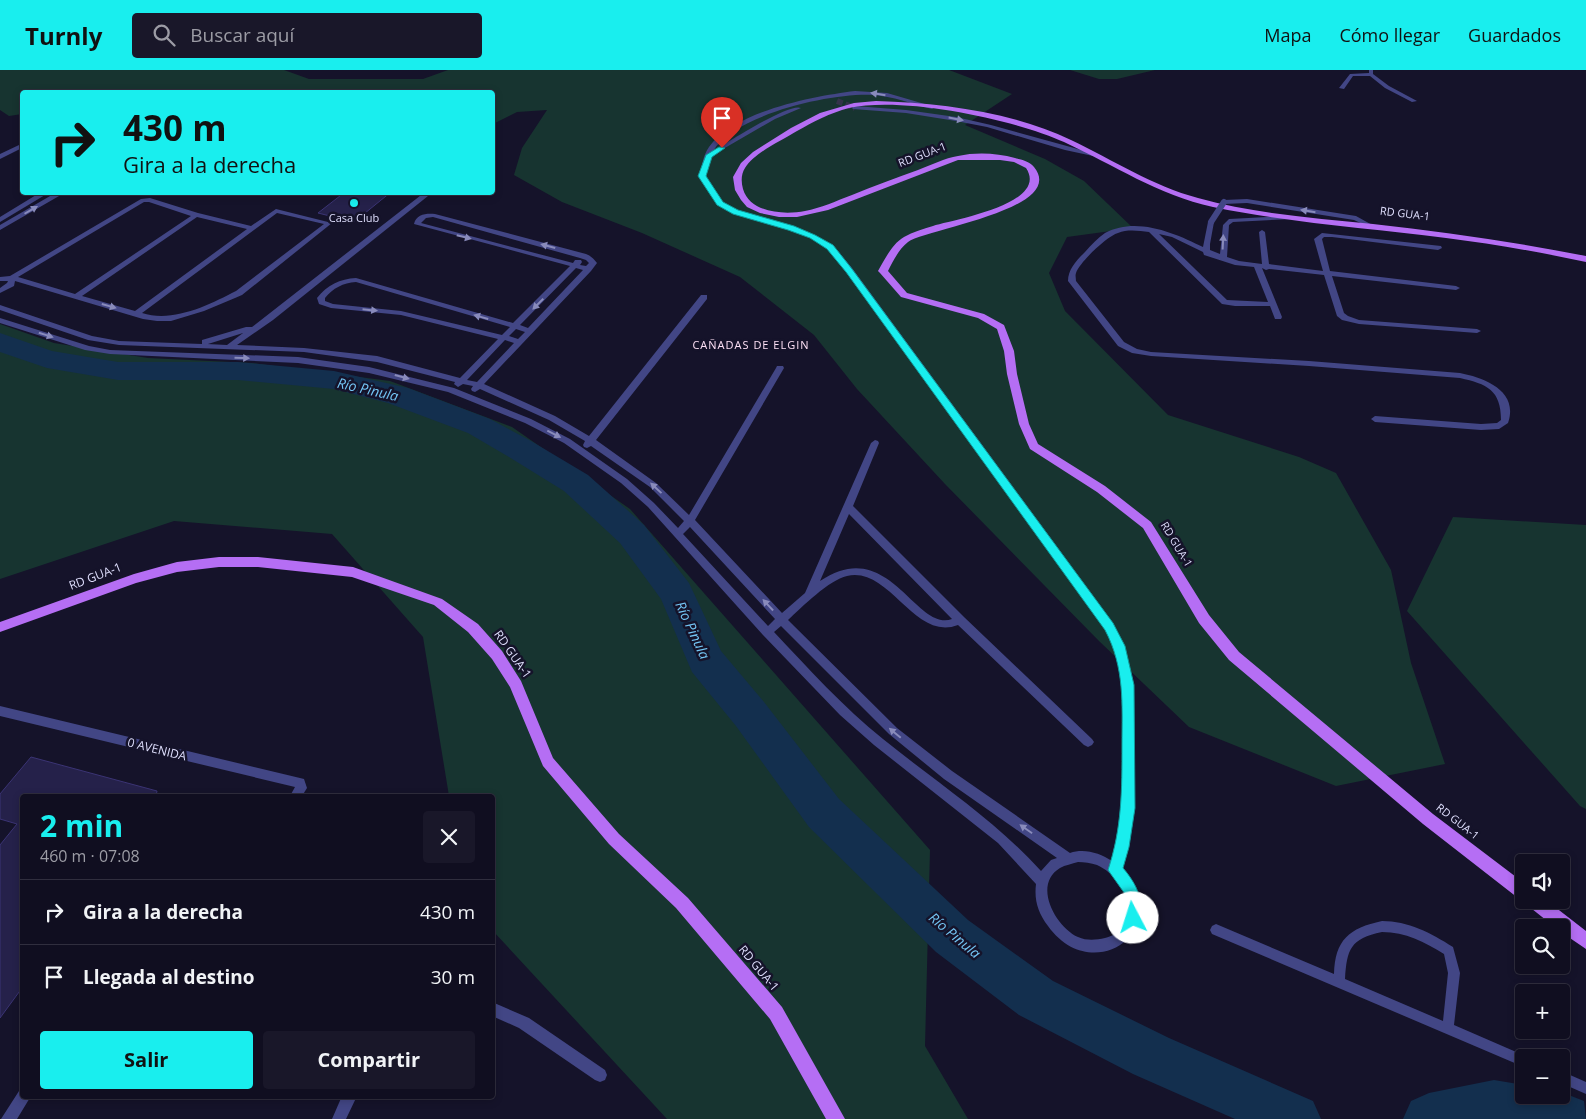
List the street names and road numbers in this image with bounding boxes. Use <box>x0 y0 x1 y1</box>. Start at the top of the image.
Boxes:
street label: RD GUA-1 <box>896 138 948 170</box>
street label: RD GUA-1 <box>1379 202 1431 224</box>
street label: RD GUA-1 <box>1158 519 1196 569</box>
street label: RD GUA-1 <box>66 558 124 594</box>
street label: RD GUA-1 <box>490 627 536 681</box>
street label: 0 AVENIDA <box>126 733 189 765</box>
street label: RD GUA-1 <box>1434 800 1482 842</box>
street label: RD GUA-1 <box>735 941 783 995</box>

